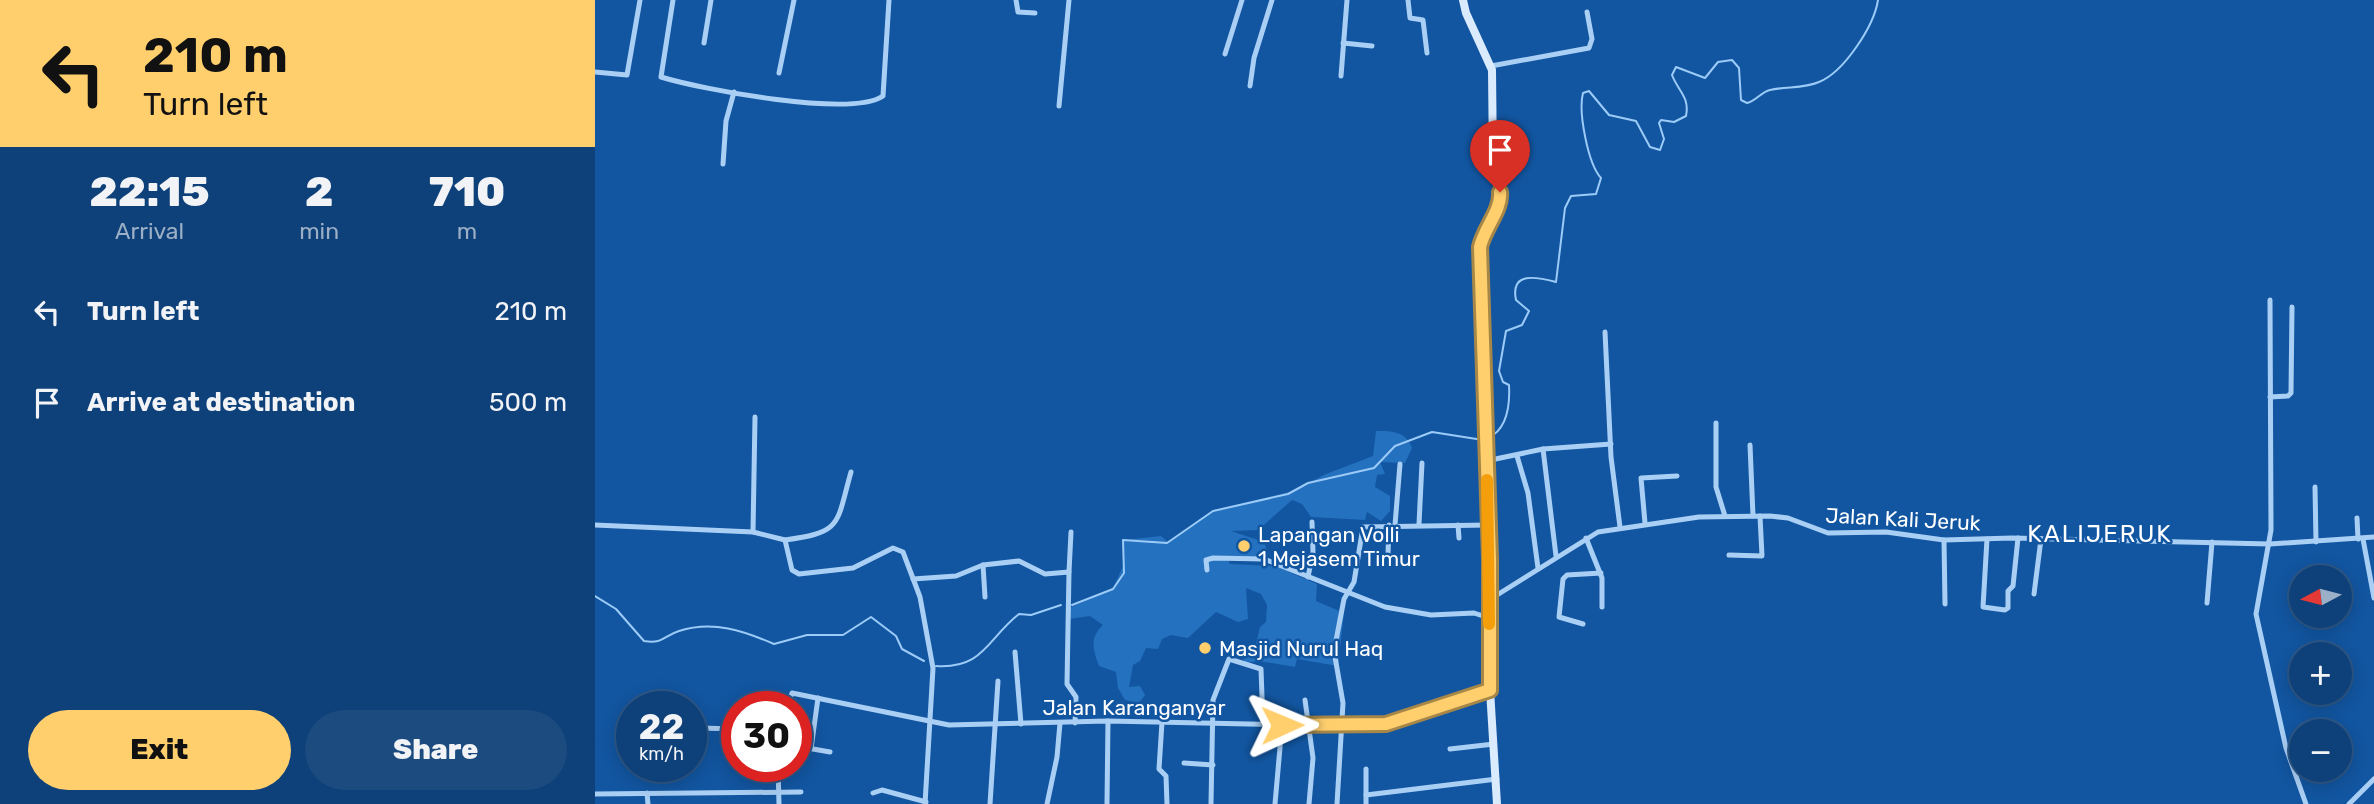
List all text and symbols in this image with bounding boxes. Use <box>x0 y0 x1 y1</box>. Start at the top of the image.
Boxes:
text: 210 m <box>143 26 288 84</box>
icon: left <box>28 28 119 119</box>
text: Turn left <box>143 85 268 123</box>
pin <box>1470 120 1530 192</box>
icon: arrive <box>1481 131 1519 169</box>
text: 22:15 <box>90 167 210 217</box>
text: 2 <box>305 167 333 217</box>
text: 710 <box>429 167 505 217</box>
text: Arrival <box>115 217 184 245</box>
text: min <box>299 217 339 245</box>
text: m <box>457 217 477 245</box>
icon: left <box>28 293 66 331</box>
text: Turn left <box>87 296 199 327</box>
text: 210 m <box>495 296 567 327</box>
icon: arrive <box>28 384 66 422</box>
text: Arrive at destination <box>87 387 355 418</box>
text: 500 m <box>489 387 567 418</box>
street label: Jalan Kali Jeruk <box>1825 502 1981 536</box>
district label: KALIJERUK <box>2027 520 2173 548</box>
place label: Lapangan Volli 1 Mejasem Timur <box>1258 522 1420 571</box>
marker: Lapangan Volli 1 Mejasem Timur <box>1236 538 1252 554</box>
north arrow <box>2289 565 2352 628</box>
map controls <box>2289 565 2352 782</box>
place label: Masjid Nurul Haq <box>1219 636 1383 661</box>
marker: Masjid Nurul Haq <box>1197 640 1213 656</box>
button: + <box>2289 642 2352 705</box>
position arrow <box>1245 688 1319 762</box>
speed limit sign: 30 <box>721 691 812 782</box>
street label: Jalan Karanganyar <box>1043 695 1225 720</box>
text: 22 <box>639 706 684 748</box>
button: Exit <box>28 710 291 790</box>
button: Share <box>305 710 567 790</box>
button: − <box>2289 719 2352 782</box>
text: km/h <box>639 743 684 765</box>

